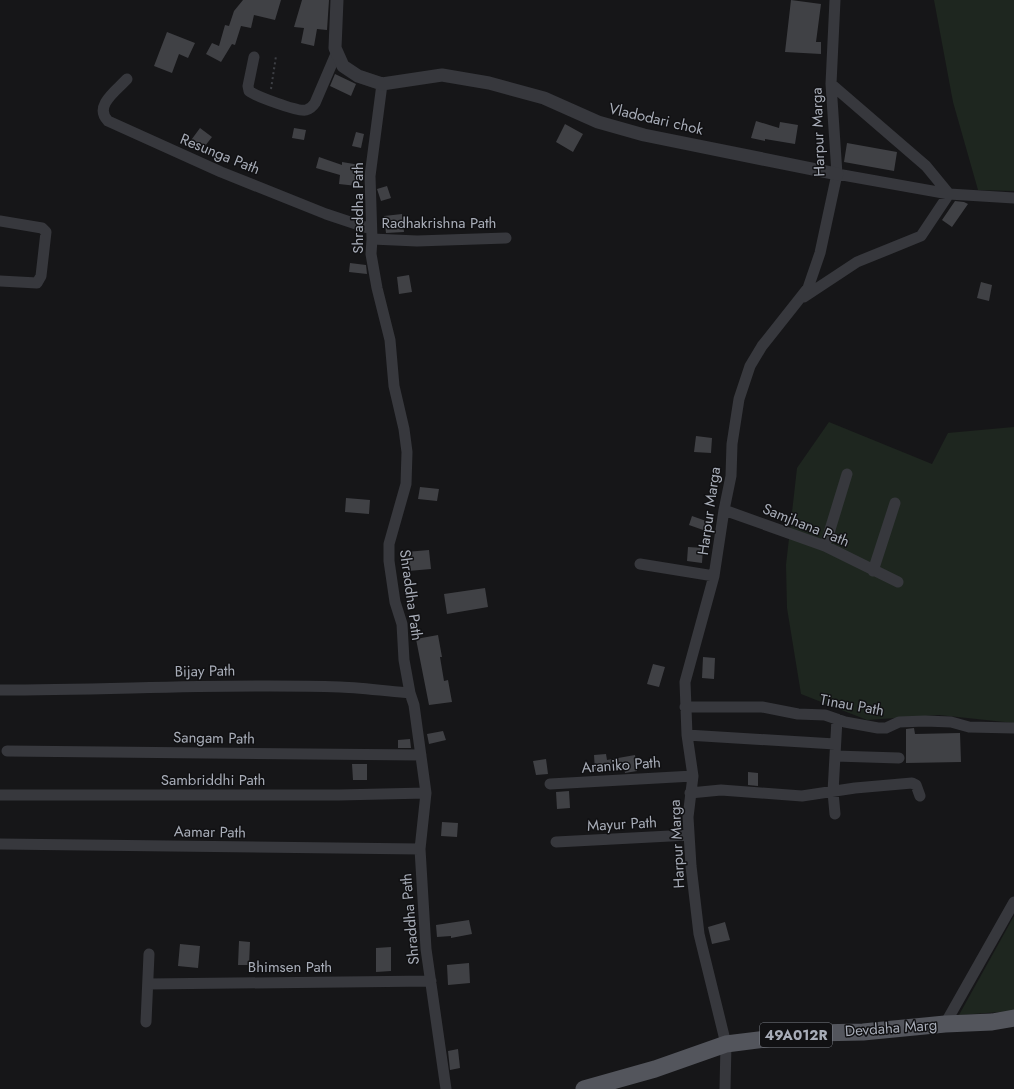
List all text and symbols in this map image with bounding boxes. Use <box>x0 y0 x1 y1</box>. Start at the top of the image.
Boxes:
street label: Harpur Marga <box>805 87 831 177</box>
street label: Vladodari chok <box>607 97 706 141</box>
street label: Resunga Path <box>177 128 263 180</box>
street label: Shraddha Path <box>347 162 369 254</box>
street label: Radhakrishna Path <box>382 212 496 234</box>
street label: Harpur Marga <box>692 465 726 557</box>
street label: Samjhana Path <box>759 498 853 552</box>
street label: Shraddha Path <box>394 548 428 642</box>
street label: Bijay Path <box>174 659 236 683</box>
street label: Tinau Path <box>818 689 886 721</box>
street label: Sangam Path <box>173 726 255 750</box>
street label: Araniko Path <box>581 751 661 779</box>
street label: Sambriddhi Path <box>161 769 265 791</box>
street label: Harpur Marga <box>664 799 690 889</box>
street label: Mayur Path <box>587 811 657 837</box>
street label: Aamar Path <box>174 820 246 844</box>
street label: Shraddha Path <box>395 872 425 966</box>
street label: Bhimsen Path <box>248 956 332 978</box>
street label: Devdaha Marg <box>844 1014 938 1042</box>
road number: 49A012R <box>760 1023 832 1047</box>

